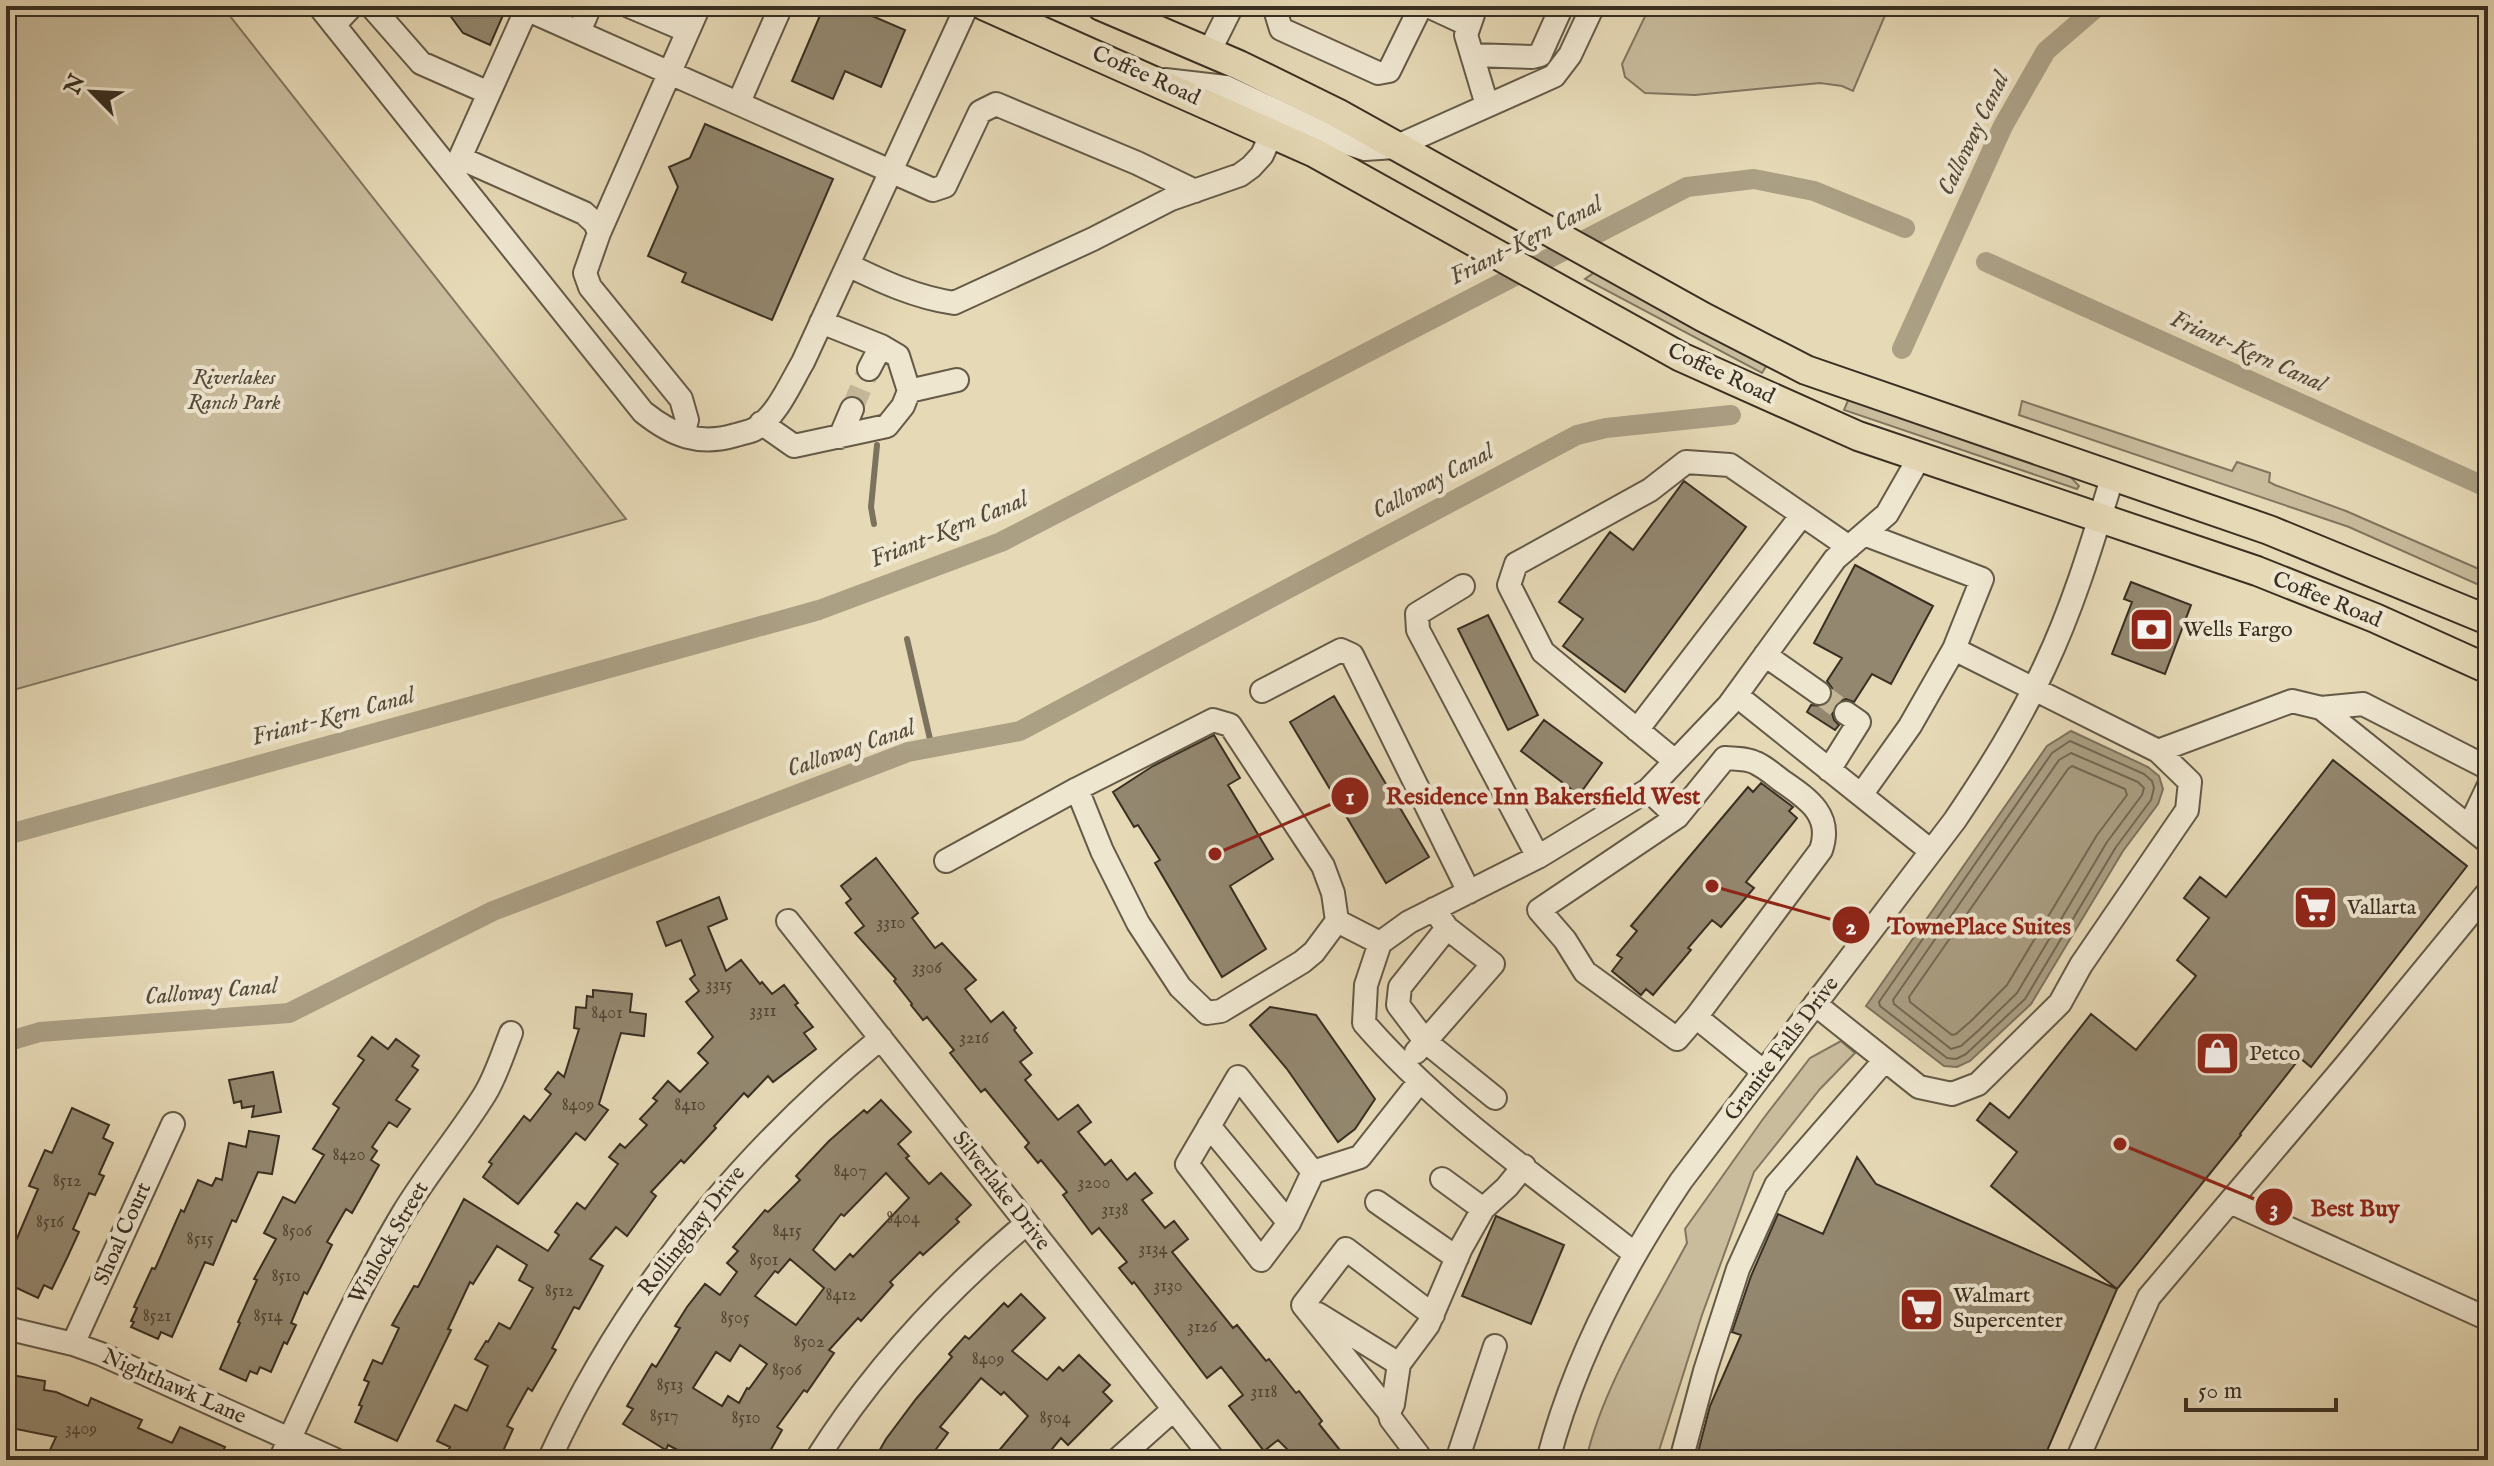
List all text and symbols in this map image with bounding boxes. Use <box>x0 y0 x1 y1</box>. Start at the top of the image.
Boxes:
street label: Coffee Road <box>1088 40 1205 112</box>
north arrow <box>52 52 132 132</box>
water label: Calloway Canal <box>1931 65 2018 201</box>
text: N <box>58 70 92 100</box>
water label: Friant-Kern Canal <box>1445 188 1610 293</box>
water label: Friant-Kern Canal <box>2165 304 2333 401</box>
street label: Coffee Road <box>1663 337 1779 411</box>
park label: Riverlakes Ranch Park <box>188 364 281 417</box>
water label: Calloway Canal <box>1367 436 1501 527</box>
water label: Friant-Kern Canal <box>866 483 1034 576</box>
street label: Coffee Road <box>2268 565 2386 635</box>
bank icon: Wells Fargo <box>2128 606 2176 654</box>
place label: Wells Fargo <box>2183 616 2293 644</box>
water label: Friant-Kern Canal <box>248 680 420 754</box>
water label: Calloway Canal <box>783 712 921 785</box>
callout: Residence Inn Bakersfield West <box>1330 772 1716 820</box>
text: 1 <box>1346 782 1355 813</box>
text: Residence Inn Bakersfield West <box>1386 782 1701 813</box>
supermarket icon: Vallarta <box>2292 884 2340 932</box>
place label: Vallarta <box>2346 894 2417 922</box>
callout: TownePlace Suites <box>1831 901 2087 949</box>
house number: 3310 <box>877 912 905 935</box>
text: 2 <box>1845 912 1857 943</box>
text: TownePlace Suites <box>1886 912 2071 943</box>
house number: 3306 <box>912 957 942 980</box>
water label: Calloway Canal <box>143 971 281 1013</box>
street label: Granite Falls Drive <box>1718 971 1846 1127</box>
house number: 3315 <box>706 974 733 997</box>
house number: 3311 <box>750 1000 776 1023</box>
house number: 8401 <box>591 1002 623 1025</box>
house number: 3216 <box>959 1027 989 1050</box>
shop icon: Petco <box>2194 1030 2242 1078</box>
place label: Petco <box>2249 1040 2301 1068</box>
house number: 8409 <box>562 1094 594 1117</box>
house number: 8410 <box>674 1094 706 1117</box>
street label: Silverlake Drive <box>946 1126 1056 1256</box>
house number: 8420 <box>332 1144 366 1167</box>
street label: Rollingbay Drive <box>632 1160 752 1302</box>
house number: 8407 <box>833 1160 867 1183</box>
house number: 8512 <box>53 1170 81 1193</box>
house number: 3200 <box>1078 1172 1110 1195</box>
street label: Winlock Street <box>343 1176 436 1309</box>
street label: Shoal Court <box>88 1178 158 1290</box>
callout: Best Buy <box>2254 1183 2415 1231</box>
text: 3 <box>2270 1194 2278 1225</box>
text: Best Buy <box>2311 1194 2401 1225</box>
house number: 3138 <box>1101 1199 1129 1222</box>
house number: 8404 <box>886 1207 920 1230</box>
house number: 8516 <box>36 1211 64 1234</box>
house number: 8506 <box>282 1220 312 1243</box>
house number: 8415 <box>772 1220 802 1243</box>
house number: 8515 <box>187 1228 214 1251</box>
house number: 3134 <box>1139 1238 1168 1261</box>
house number: 8501 <box>750 1249 778 1272</box>
house number: 8510 <box>271 1265 301 1288</box>
house number: 3130 <box>1154 1275 1183 1298</box>
house number: 8512 <box>545 1280 573 1303</box>
place label: Walmart Supercenter <box>1953 1282 2063 1335</box>
house number: 8412 <box>825 1284 857 1307</box>
supermarket icon: Walmart Supercenter <box>1898 1285 1946 1333</box>
house number: 8521 <box>143 1305 171 1328</box>
house number: 8514 <box>253 1305 283 1328</box>
house number: 8505 <box>721 1307 750 1330</box>
house number: 3126 <box>1187 1316 1217 1339</box>
house number: 8502 <box>794 1331 824 1354</box>
street label: Nighthawk Lane <box>98 1343 250 1431</box>
house number: 8409 <box>972 1348 1004 1371</box>
house number: 8506 <box>772 1359 802 1382</box>
scale bar <box>2186 1362 2336 1412</box>
house number: 8513 <box>656 1374 684 1397</box>
text: 50 m <box>2198 1376 2242 1407</box>
house number: 3118 <box>1250 1381 1278 1404</box>
house number: 8517 <box>650 1405 678 1428</box>
house number: 8510 <box>731 1407 761 1430</box>
house number: 8504 <box>1039 1407 1071 1430</box>
house number: 3409 <box>65 1418 97 1441</box>

